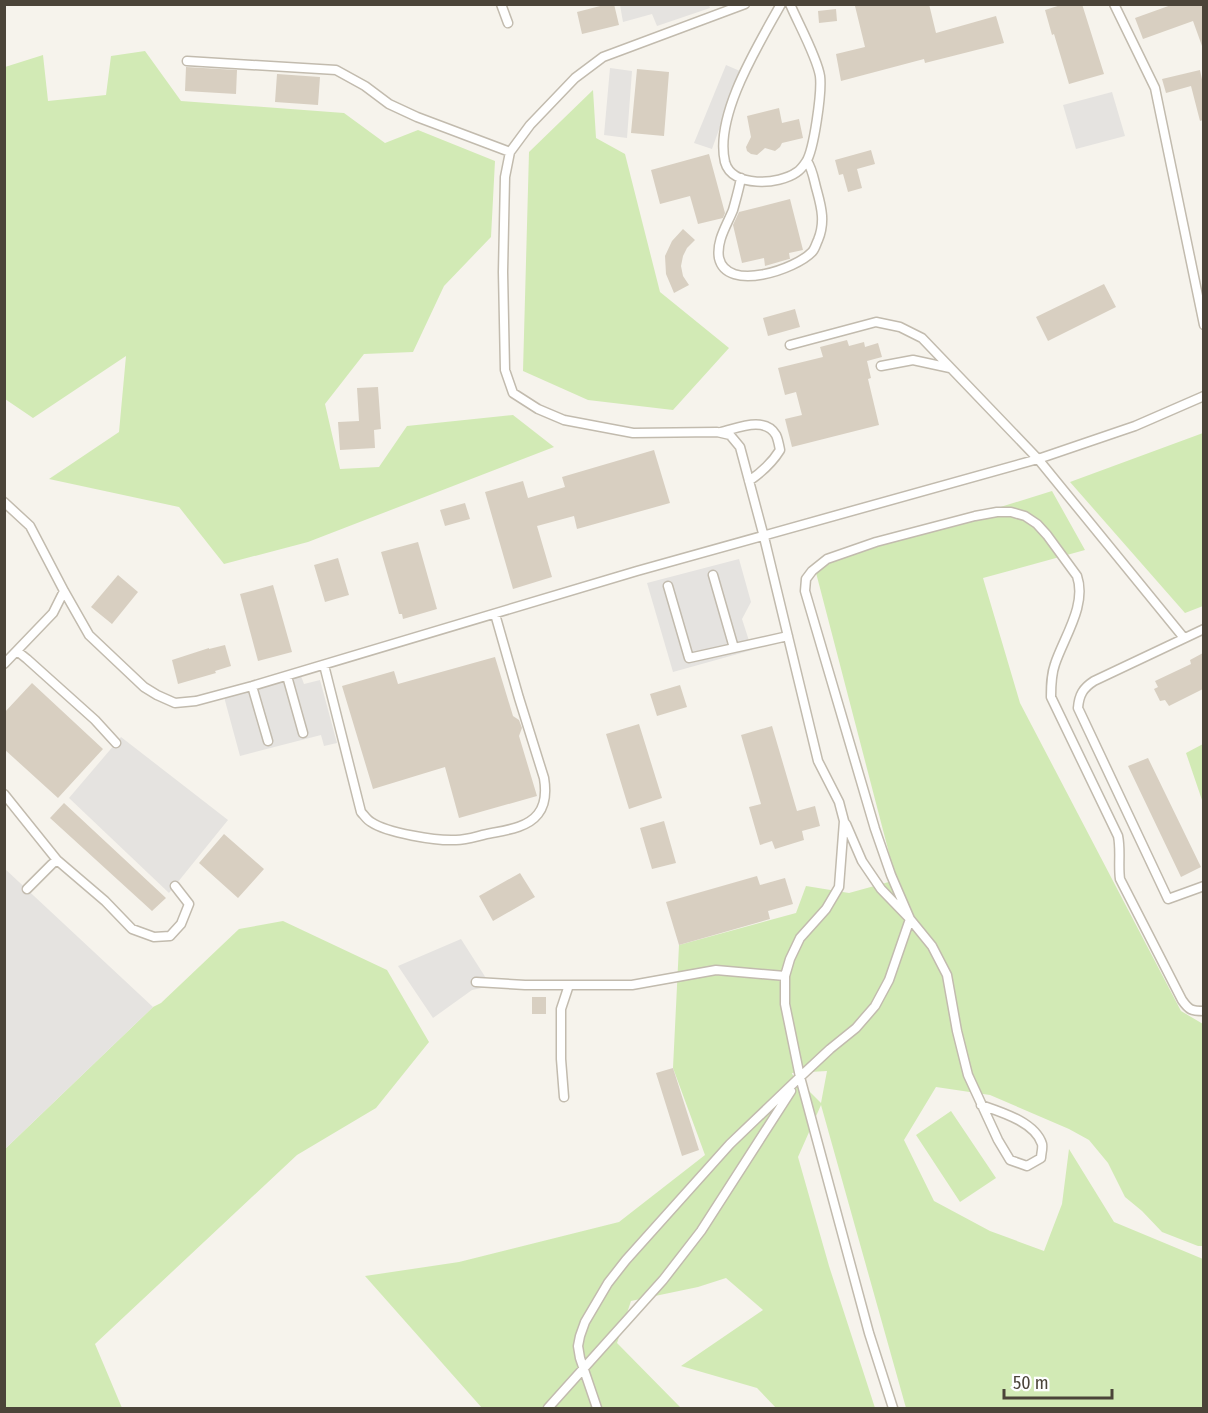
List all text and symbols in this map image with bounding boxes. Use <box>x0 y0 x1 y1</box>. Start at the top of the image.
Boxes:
scale bar <box>1004 1362 1112 1400</box>
text: 50 m <box>1013 1372 1049 1394</box>

